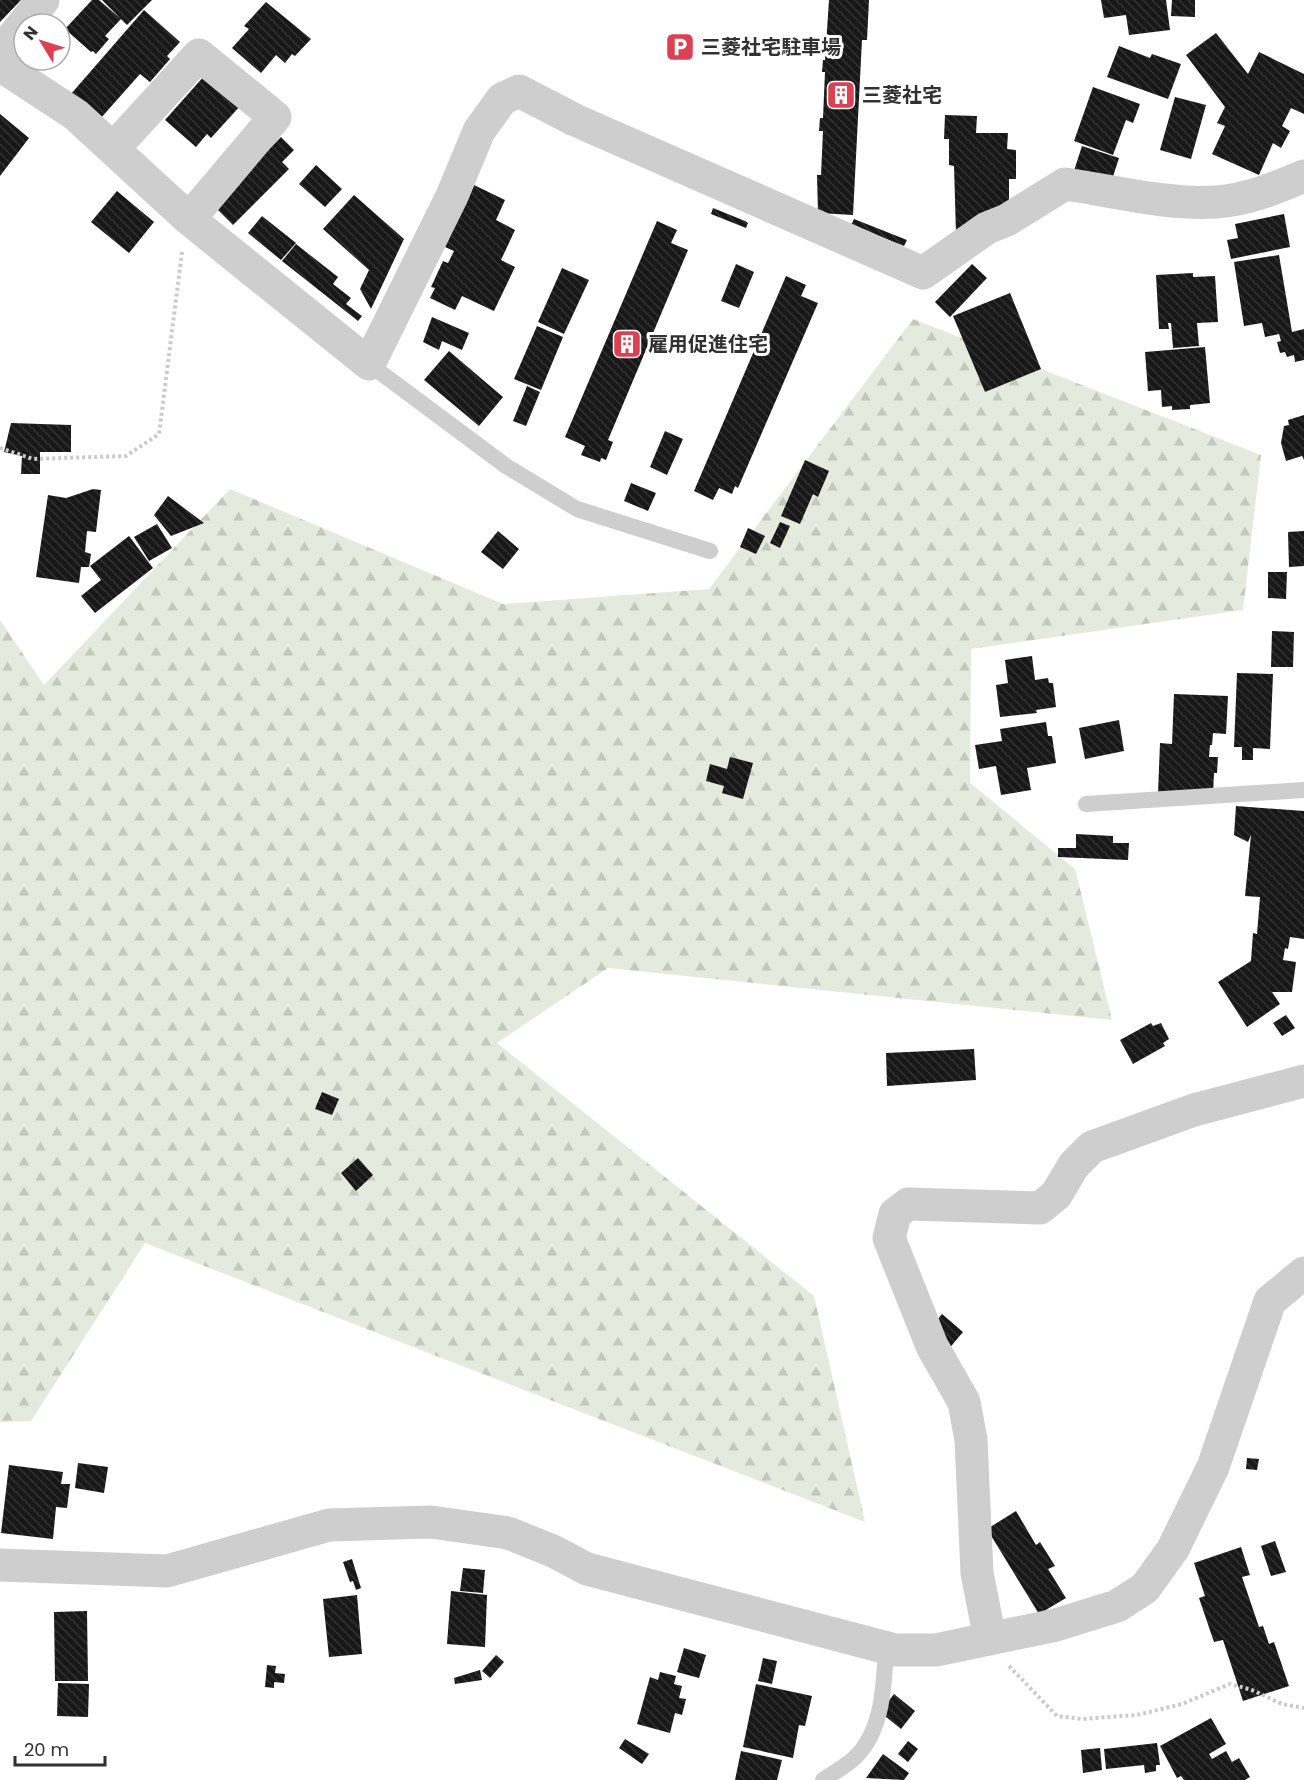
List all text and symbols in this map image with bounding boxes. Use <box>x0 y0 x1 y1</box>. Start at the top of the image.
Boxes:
north arrow <box>12 12 72 72</box>
text: N <box>18 21 43 45</box>
parking icon: 三菱社宅駐車場 <box>664 31 696 63</box>
place label: 三菱社宅駐車場 <box>701 33 841 61</box>
building icon: 三菱社宅 <box>825 79 857 111</box>
place label: 三菱社宅 <box>862 81 942 109</box>
building icon: 雇用促進住宅 <box>611 328 643 360</box>
place label: 雇用促進住宅 <box>648 330 768 358</box>
scale bar <box>15 1729 105 1767</box>
text: 20 m <box>24 1737 69 1762</box>

